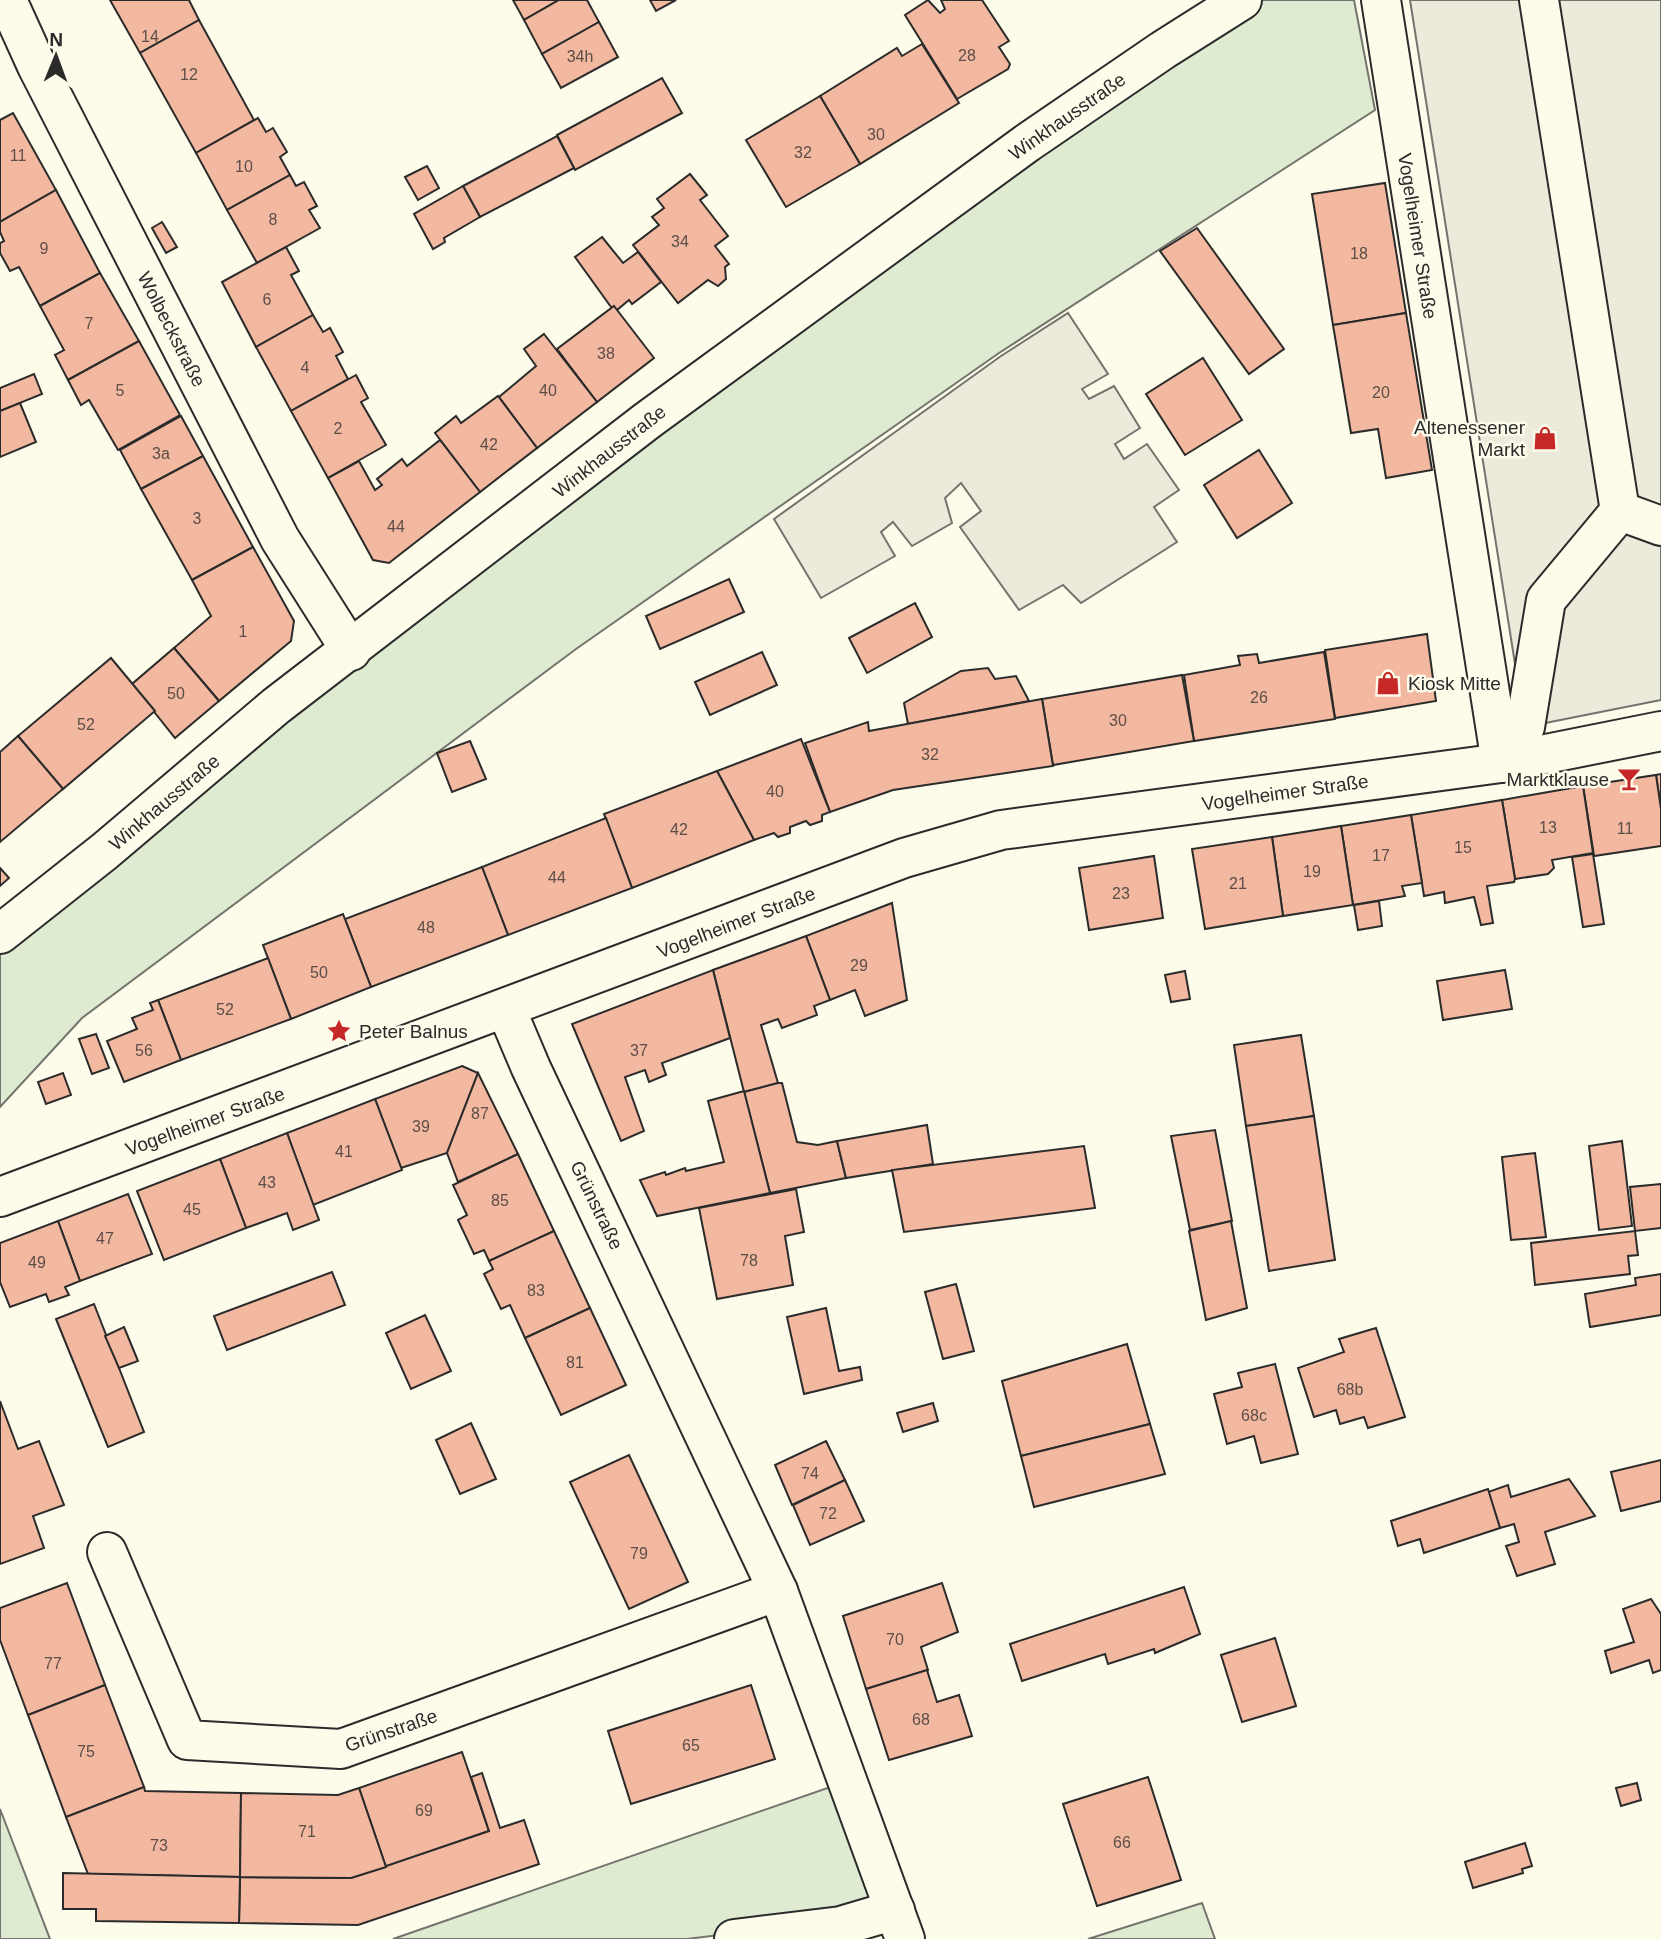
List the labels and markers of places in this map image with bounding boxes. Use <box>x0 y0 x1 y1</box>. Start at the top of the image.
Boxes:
place label: Altenessener Markt <box>1414 417 1526 460</box>
shop icon: Altenessener Markt <box>1531 424 1559 452</box>
shop icon: Kiosk Mitte <box>1374 669 1402 697</box>
place label: Kiosk Mitte <box>1408 673 1501 694</box>
bar icon: Marktklause <box>1615 765 1643 793</box>
place label: Marktklause <box>1507 769 1609 790</box>
place icon: Peter Balnus <box>325 1017 353 1045</box>
place label: Peter Balnus <box>359 1021 468 1042</box>

